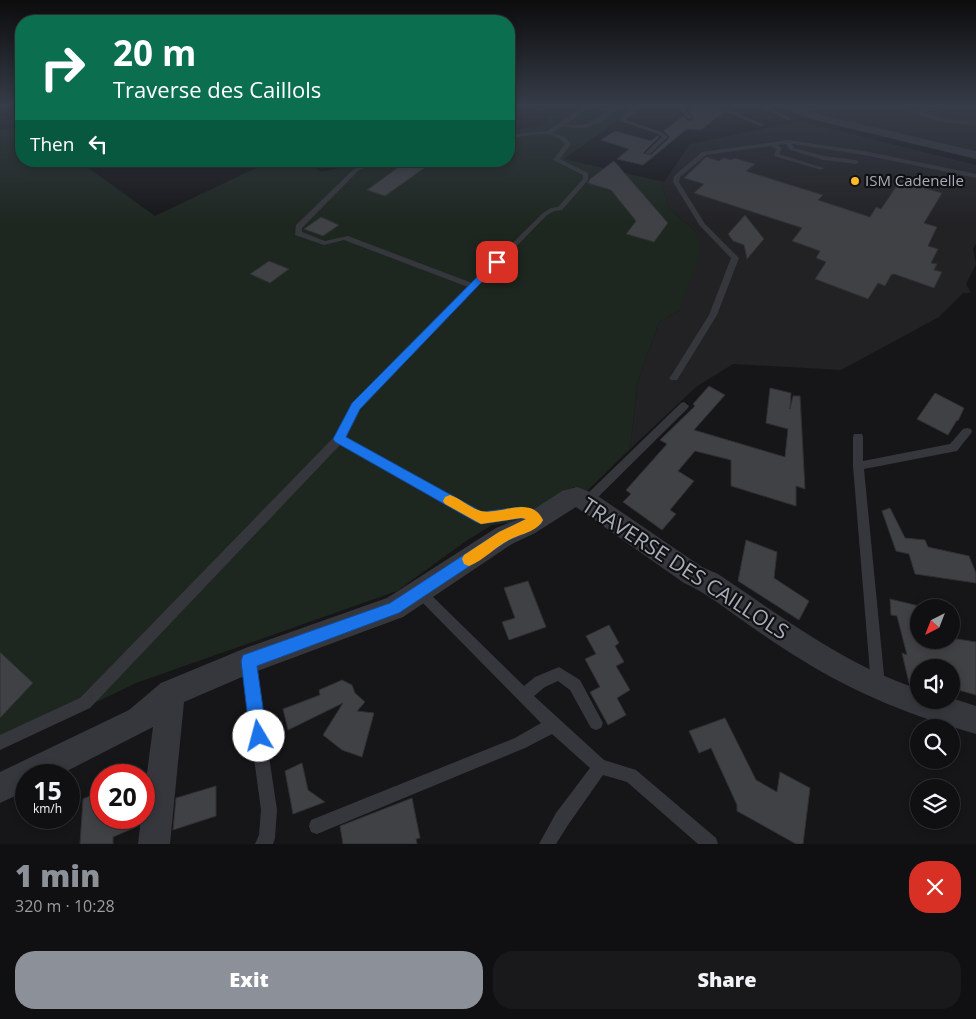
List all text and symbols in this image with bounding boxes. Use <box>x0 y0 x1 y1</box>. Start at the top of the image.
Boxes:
text: 20 m <box>113 29 196 76</box>
icon: right <box>30 35 95 100</box>
text: Traverse des Caillols <box>113 74 321 104</box>
icon: left <box>84 130 112 158</box>
text: Then <box>30 131 74 157</box>
place label: ISM Cadenelle <box>865 170 964 190</box>
marker: ISM Cadenelle <box>849 175 861 187</box>
pin <box>476 241 518 283</box>
icon: arrive <box>483 248 511 276</box>
street label: TRAVERSE DES CAILLOLS <box>577 491 794 645</box>
north arrow <box>910 599 960 649</box>
map controls <box>910 599 960 829</box>
button: sound <box>910 659 960 709</box>
position arrow <box>232 709 284 761</box>
button: search <box>910 719 960 769</box>
speed limit sign: 20 <box>90 764 155 829</box>
text: 15 <box>33 773 62 807</box>
button: layers <box>910 779 960 829</box>
text: km/h <box>33 800 62 817</box>
text: 1 min <box>15 855 100 896</box>
button: close <box>909 861 961 913</box>
text: 320 m · 10:28 <box>15 895 115 917</box>
button: Exit <box>15 951 483 1009</box>
button: Share <box>493 951 961 1009</box>

